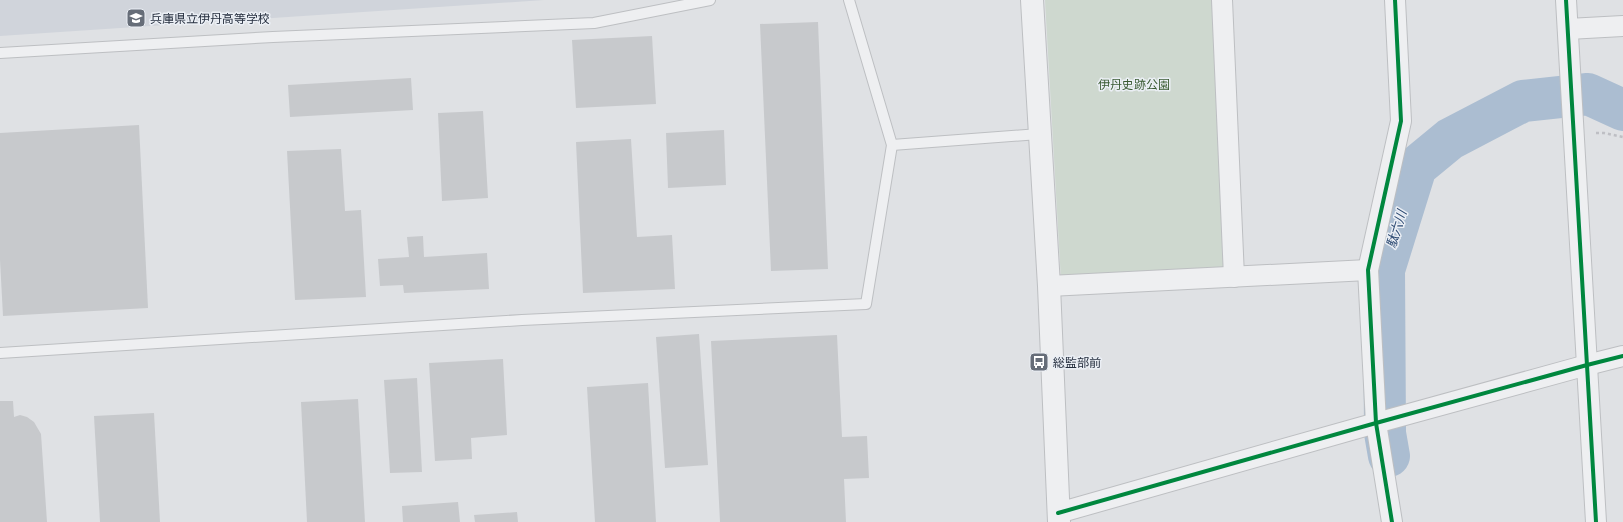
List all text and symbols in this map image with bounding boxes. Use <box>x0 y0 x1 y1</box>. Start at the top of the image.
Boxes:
school or university icon: 兵庫県立伊丹高等学校 <box>125 7 147 29</box>
place label: 兵庫県立伊丹高等学校 <box>150 10 270 27</box>
park label: 伊丹史跡公園 <box>1098 76 1170 93</box>
water label: 駄六川 <box>1382 206 1411 250</box>
bus stop icon: 総監部前 <box>1028 351 1050 373</box>
place label: 総監部前 <box>1053 354 1101 371</box>

